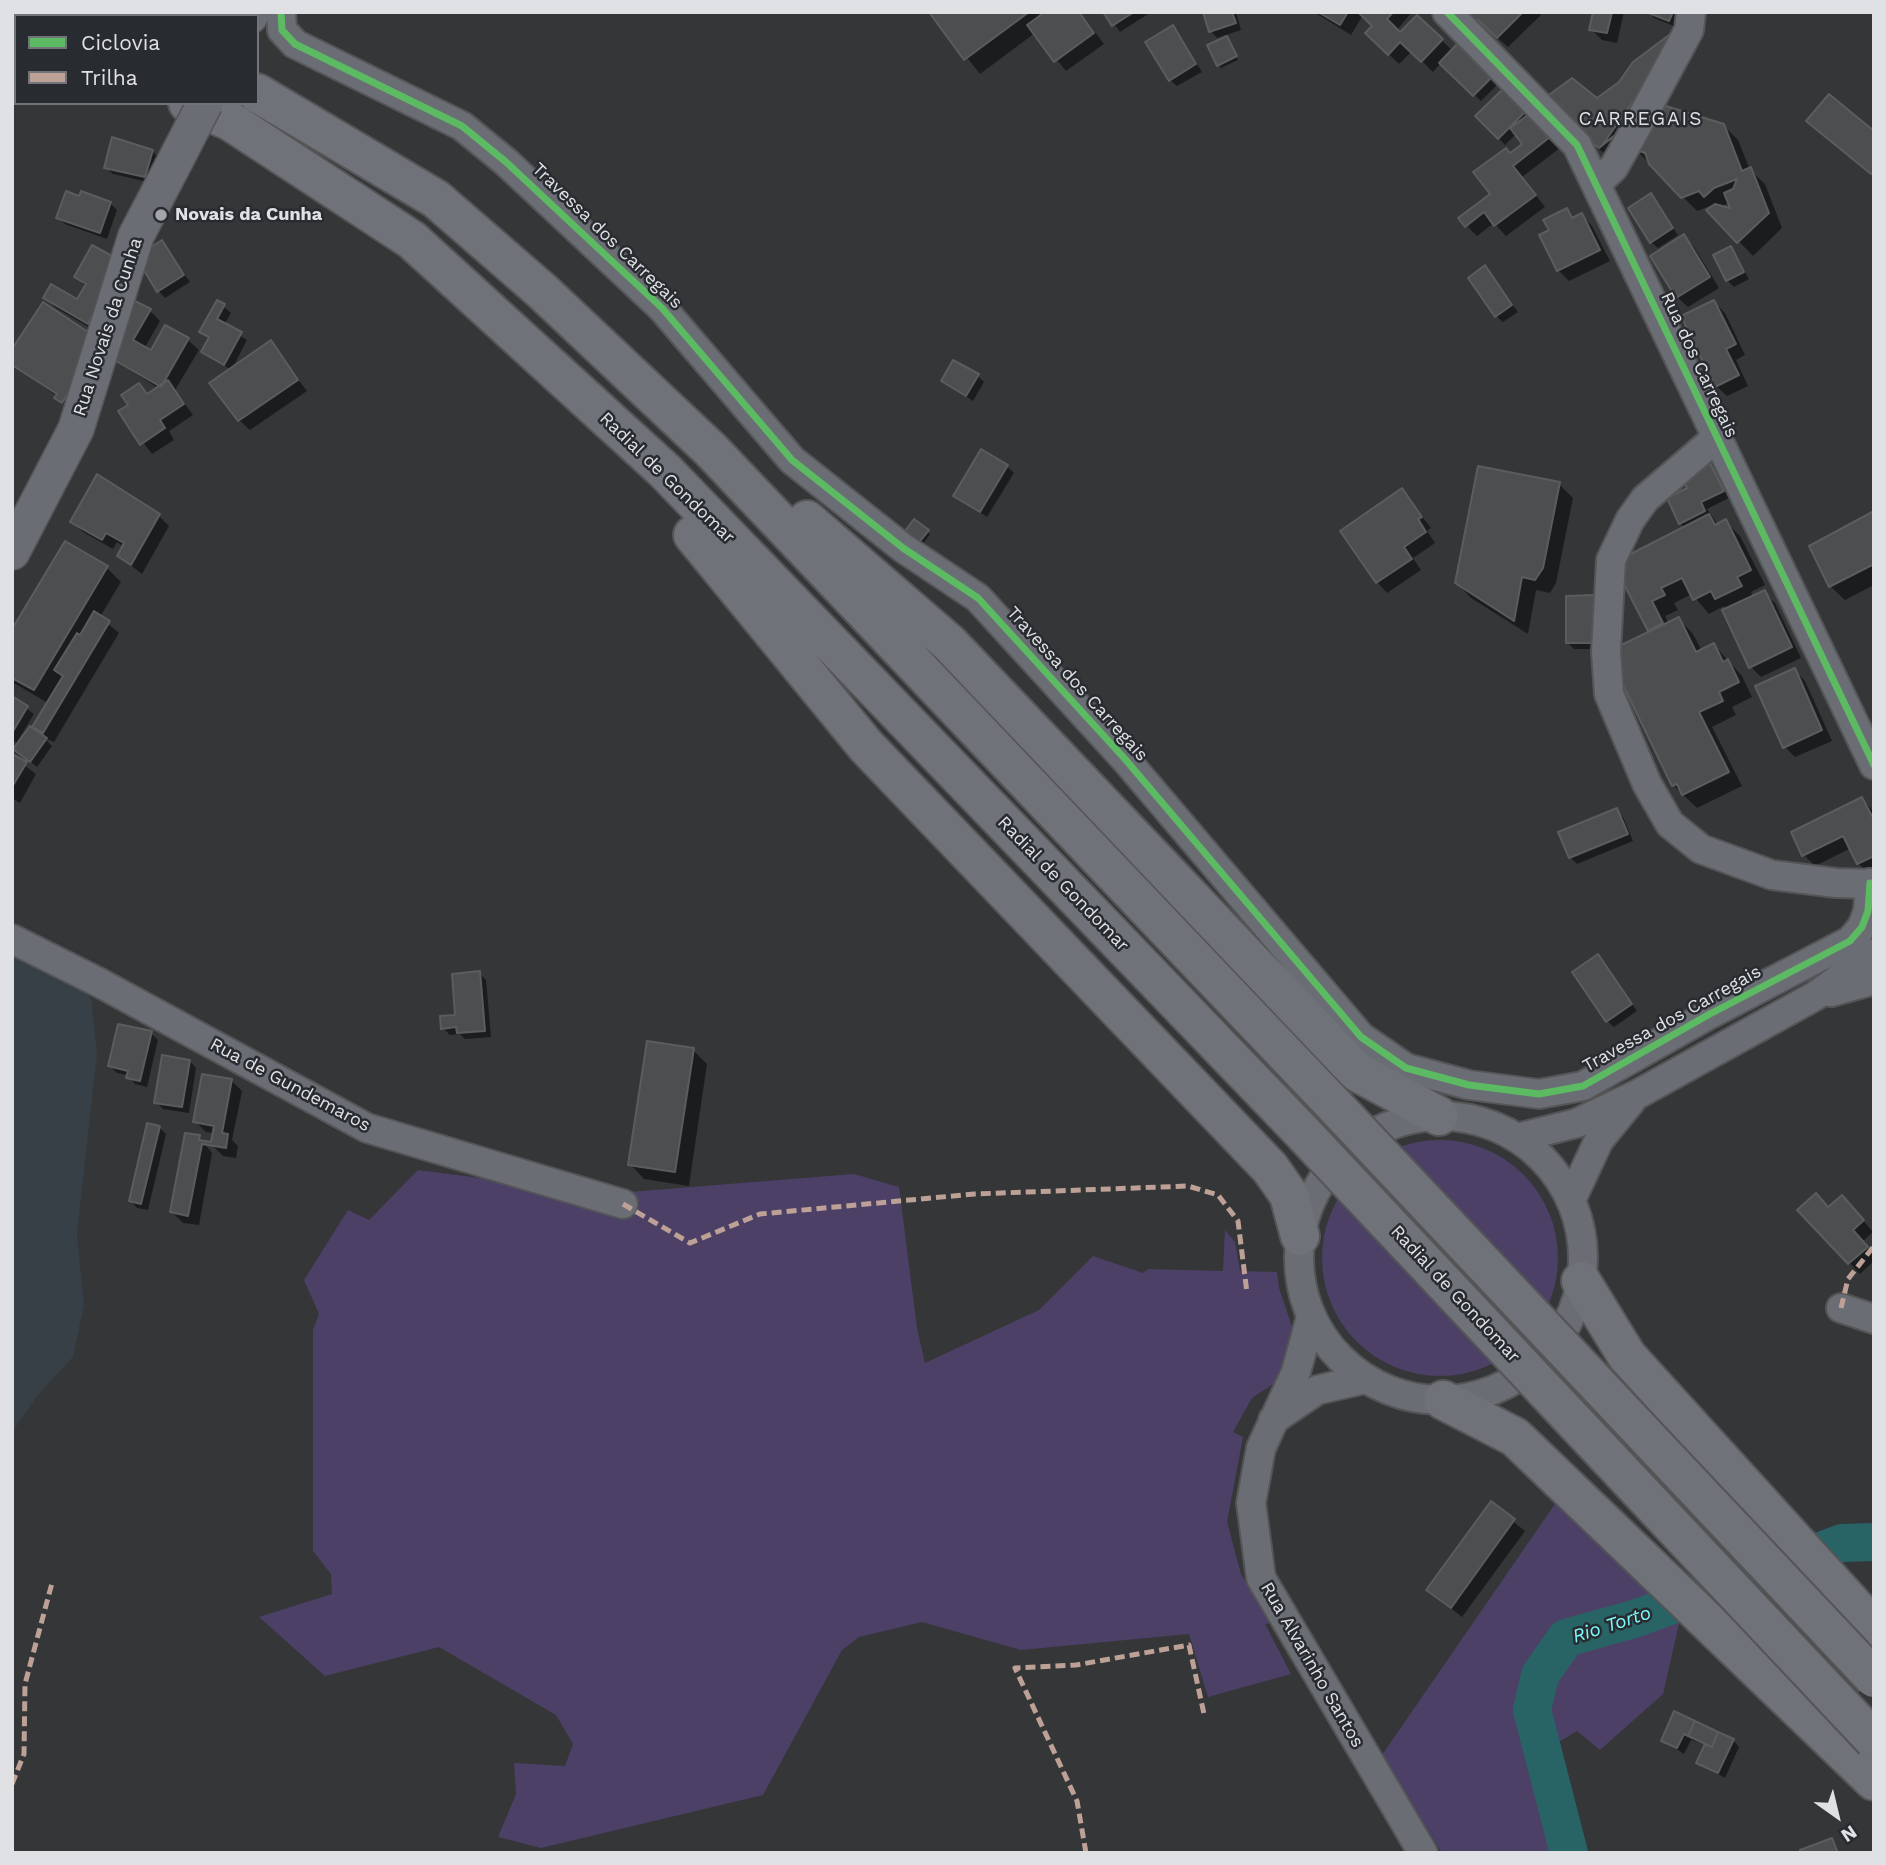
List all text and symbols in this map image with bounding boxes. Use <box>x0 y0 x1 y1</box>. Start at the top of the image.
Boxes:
legend <box>14 14 259 105</box>
text: Ciclovia <box>81 30 160 55</box>
text: Trilha <box>81 65 138 90</box>
district label: CARREGAIS <box>1580 108 1702 130</box>
street label: Travessa dos Carregais <box>527 159 687 313</box>
place label: Novais da Cunha <box>175 204 322 226</box>
marker: Novais da Cunha <box>153 207 169 223</box>
street label: Rua Novais da Cunha <box>69 235 147 419</box>
street label: Rua dos Carregais <box>1656 289 1742 441</box>
street label: Radial de Gondomar <box>595 408 739 548</box>
street label: Travessa dos Carregais <box>1002 602 1152 766</box>
street label: Radial de Gondomar <box>993 812 1133 956</box>
street label: Travessa dos Carregais <box>1579 961 1765 1077</box>
street label: Rua de Gundemaros <box>206 1034 374 1136</box>
street label: Radial de Gondomar <box>1386 1221 1524 1367</box>
street label: Rua Alvarinho Santos <box>1256 1579 1368 1751</box>
water label: Rio Torto <box>1570 1602 1654 1648</box>
north arrow <box>1802 1781 1872 1851</box>
text: N <box>1837 1820 1861 1847</box>

